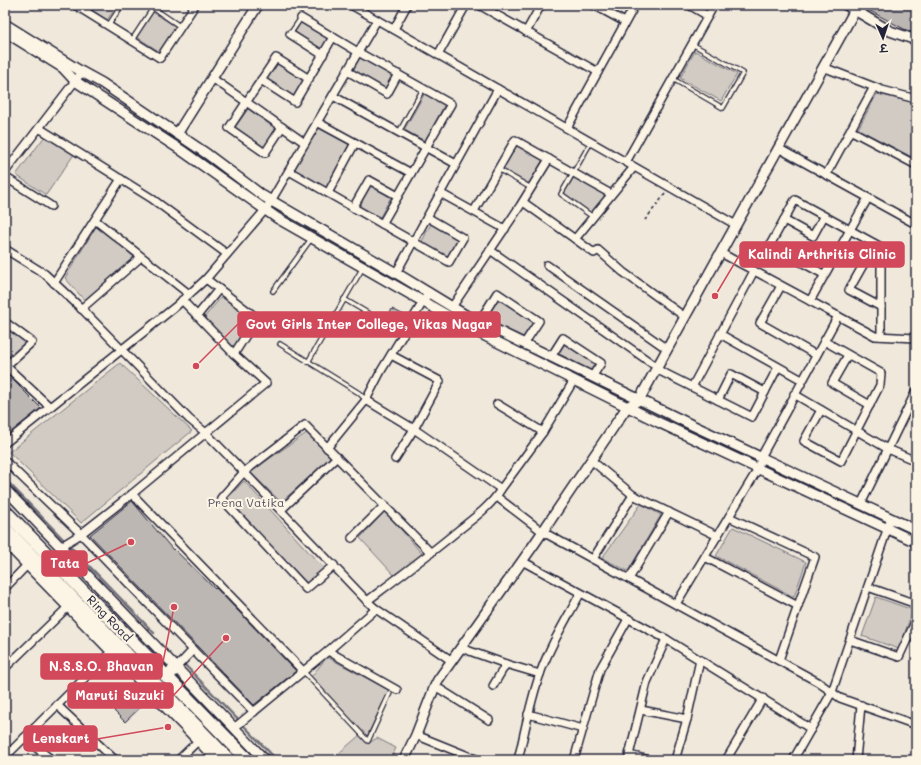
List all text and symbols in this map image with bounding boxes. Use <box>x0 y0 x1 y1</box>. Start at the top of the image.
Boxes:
north arrow <box>863 18 903 58</box>
text: उ <box>878 41 889 56</box>
callout: Kalindi Arthritis Clinic <box>740 242 904 267</box>
text: Kalindi Arthritis Clinic <box>748 245 896 262</box>
callout: Govt Girls Inter College, Vikas Nagar <box>238 312 500 337</box>
text: Govt Girls Inter College, Vikas Nagar <box>246 315 492 332</box>
park label: Prena Vatika <box>208 494 284 510</box>
callout: Tata <box>42 551 87 576</box>
text: Tata <box>50 554 80 571</box>
street label: Ring Road <box>84 591 136 645</box>
callout: N.S.S.O. Bhavan <box>41 654 162 679</box>
text: N.S.S.O. Bhavan <box>49 657 153 674</box>
callout: Maruti Suzuki <box>68 683 173 708</box>
text: Maruti Suzuki <box>75 686 165 703</box>
callout: Lenskart <box>24 726 97 751</box>
text: Lenskart <box>33 729 90 746</box>

